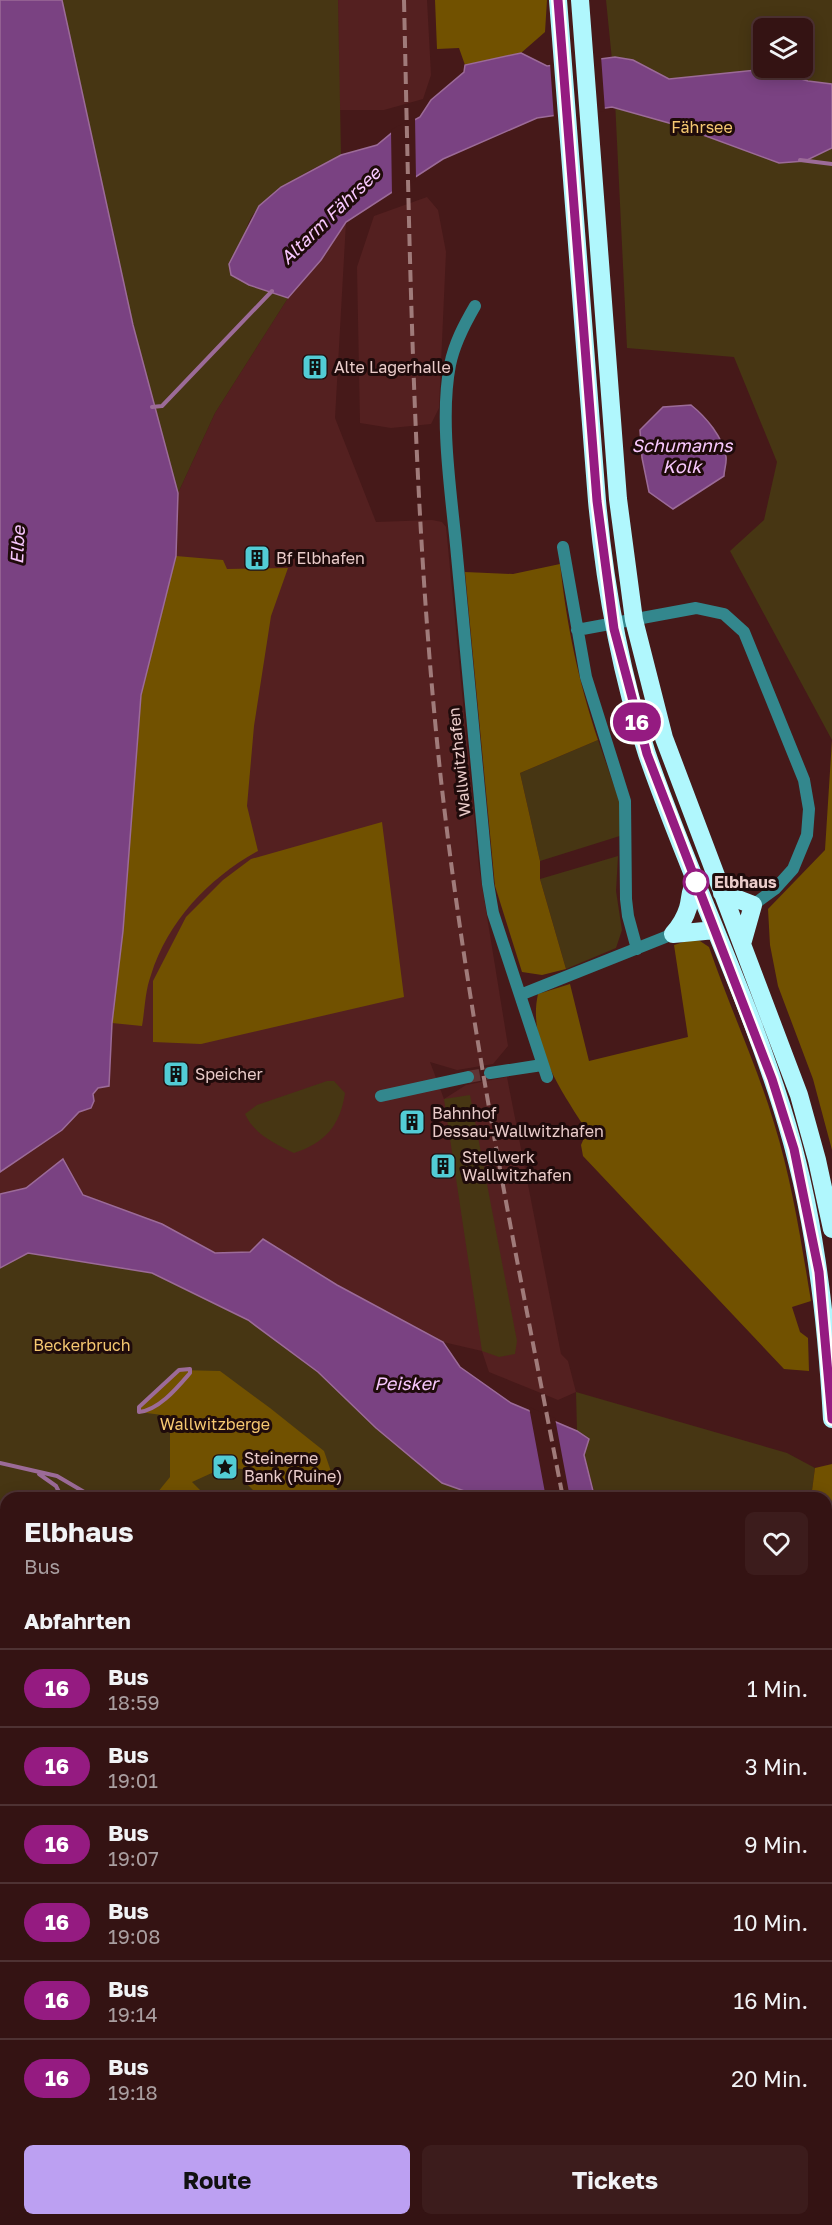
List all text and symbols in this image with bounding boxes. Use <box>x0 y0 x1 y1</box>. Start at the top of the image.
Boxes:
map controls <box>753 18 813 78</box>
button: layers <box>753 18 813 78</box>
park label: Fährsee <box>671 117 733 137</box>
water label: Altarm Fährsee <box>275 161 386 268</box>
building icon: Alte Lagerhalle <box>300 352 330 382</box>
place label: Alte Lagerhalle <box>334 357 451 377</box>
water label: Schumanns Kolk <box>631 434 734 477</box>
water label: Elbe <box>5 524 29 565</box>
building icon: Bf Elbhafen <box>242 543 272 573</box>
place label: Bf Elbhafen <box>276 548 365 568</box>
line badge: 16 <box>610 702 664 742</box>
street label: Wallwitzhafen <box>443 706 475 818</box>
text: 16 <box>625 709 649 735</box>
marker: Elbhaus <box>683 869 709 895</box>
place label: Elbhaus <box>714 872 777 892</box>
building icon: Speicher <box>161 1059 191 1089</box>
place label: Speicher <box>195 1064 263 1084</box>
place label: Bahnhof Dessau-Wallwitzhafen <box>432 1103 604 1141</box>
building icon: Bahnhof Dessau-Wallwitzhafen <box>397 1107 427 1137</box>
place label: Stellwerk Wallwitzhafen <box>462 1147 572 1185</box>
building icon: Stellwerk Wallwitzhafen <box>428 1151 458 1181</box>
park label: Beckerbruch <box>33 1335 131 1355</box>
water label: Peisker <box>374 1372 441 1394</box>
park label: Wallwitzberge <box>160 1414 270 1434</box>
place label: Steinerne Bank (Ruine) <box>244 1448 342 1486</box>
place icon: Steinerne Bank (Ruine) <box>210 1452 240 1482</box>
button: heart <box>745 1512 808 1575</box>
text: Elbhaus <box>24 1515 134 1548</box>
text: Bus <box>24 1554 60 1578</box>
text: Abfahrten <box>24 1607 131 1634</box>
text: Bus <box>108 1663 149 1690</box>
text: 16 <box>45 1675 69 1701</box>
text: 1 Min. <box>747 1675 808 1702</box>
text: 18:59 <box>108 1690 160 1714</box>
text: Bus <box>108 1741 149 1768</box>
text: 16 <box>45 1753 69 1779</box>
text: 3 Min. <box>745 1753 808 1780</box>
text: 19:01 <box>108 1768 158 1792</box>
text: Bus <box>108 1819 149 1846</box>
text: 16 <box>45 1831 69 1857</box>
text: 9 Min. <box>744 1831 808 1858</box>
text: 19:07 <box>108 1846 159 1870</box>
text: Bus <box>108 1897 149 1924</box>
text: 16 <box>45 1909 69 1935</box>
text: 10 Min. <box>733 1909 808 1936</box>
text: 19:08 <box>108 1924 160 1948</box>
text: Bus <box>108 1975 149 2002</box>
text: 16 <box>45 1987 69 2013</box>
text: 16 Min. <box>734 1987 808 2014</box>
text: 19:14 <box>108 2002 158 2026</box>
text: Bus <box>108 2053 149 2080</box>
text: 16 <box>45 2065 69 2091</box>
text: 20 Min. <box>731 2065 808 2092</box>
text: 19:18 <box>108 2080 158 2104</box>
button: Route <box>24 2145 410 2214</box>
button: Tickets <box>422 2145 808 2214</box>

